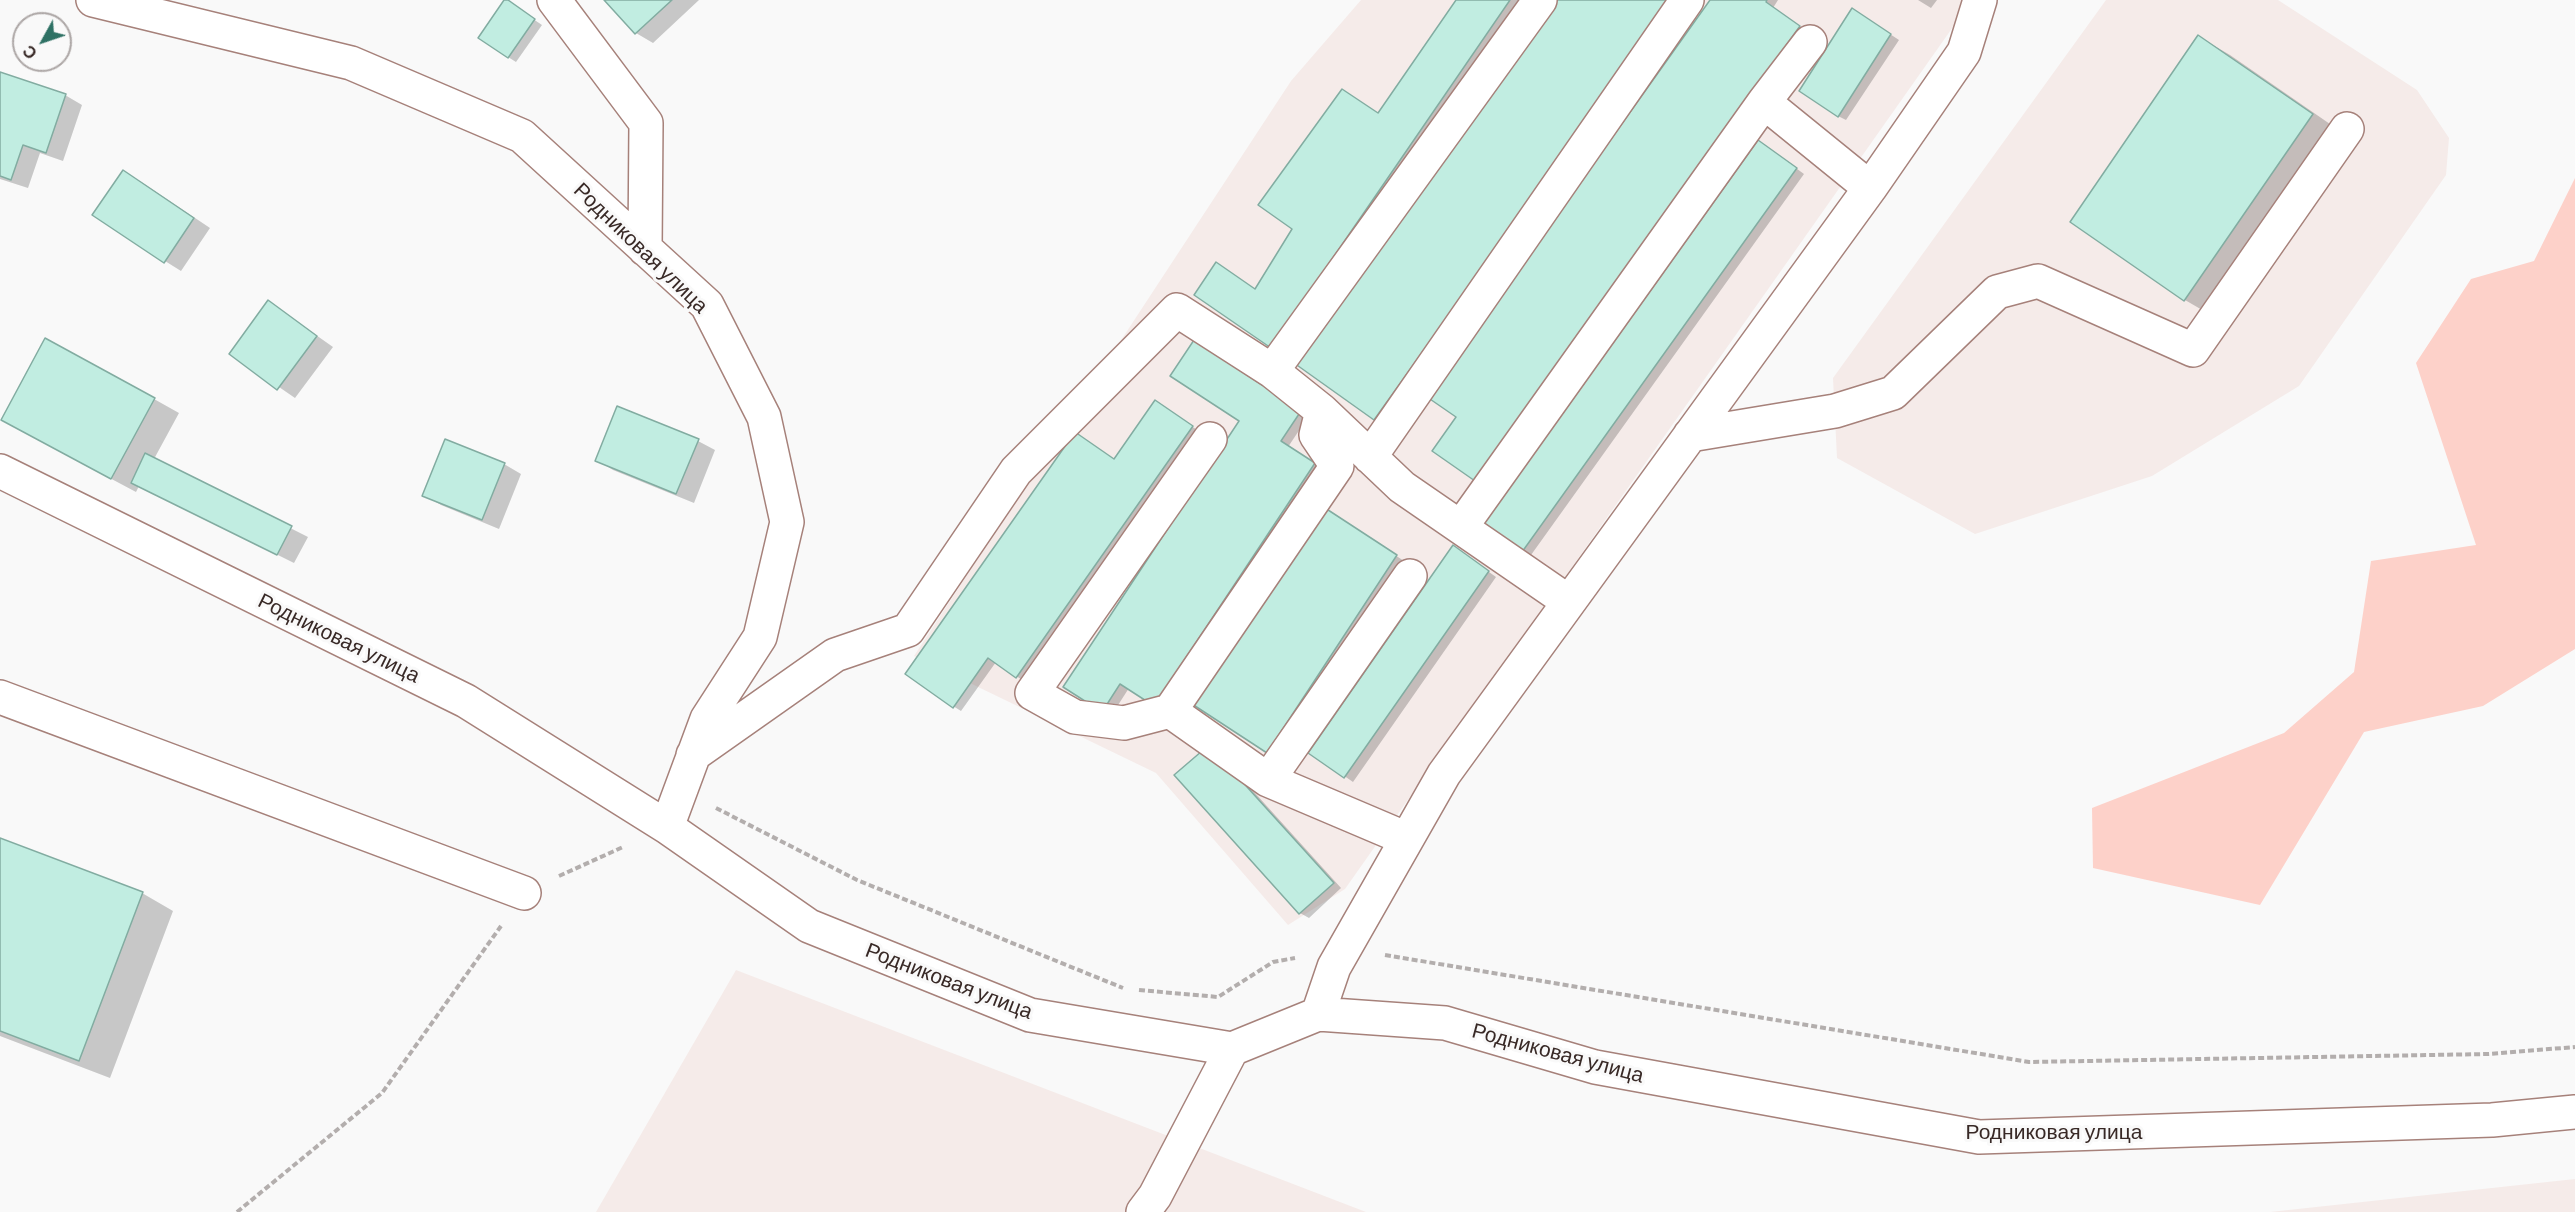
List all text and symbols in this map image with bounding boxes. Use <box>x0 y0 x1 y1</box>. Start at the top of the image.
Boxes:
north arrow <box>12 12 72 72</box>
text: С <box>18 42 40 63</box>
street label: Родниковая улица <box>569 177 713 319</box>
street label: Родниковая улица <box>254 588 424 688</box>
street label: Родниковая улица <box>862 938 1036 1024</box>
street label: Родниковая улица <box>1469 1018 1647 1088</box>
street label: Родниковая улица <box>1966 1119 2142 1145</box>

